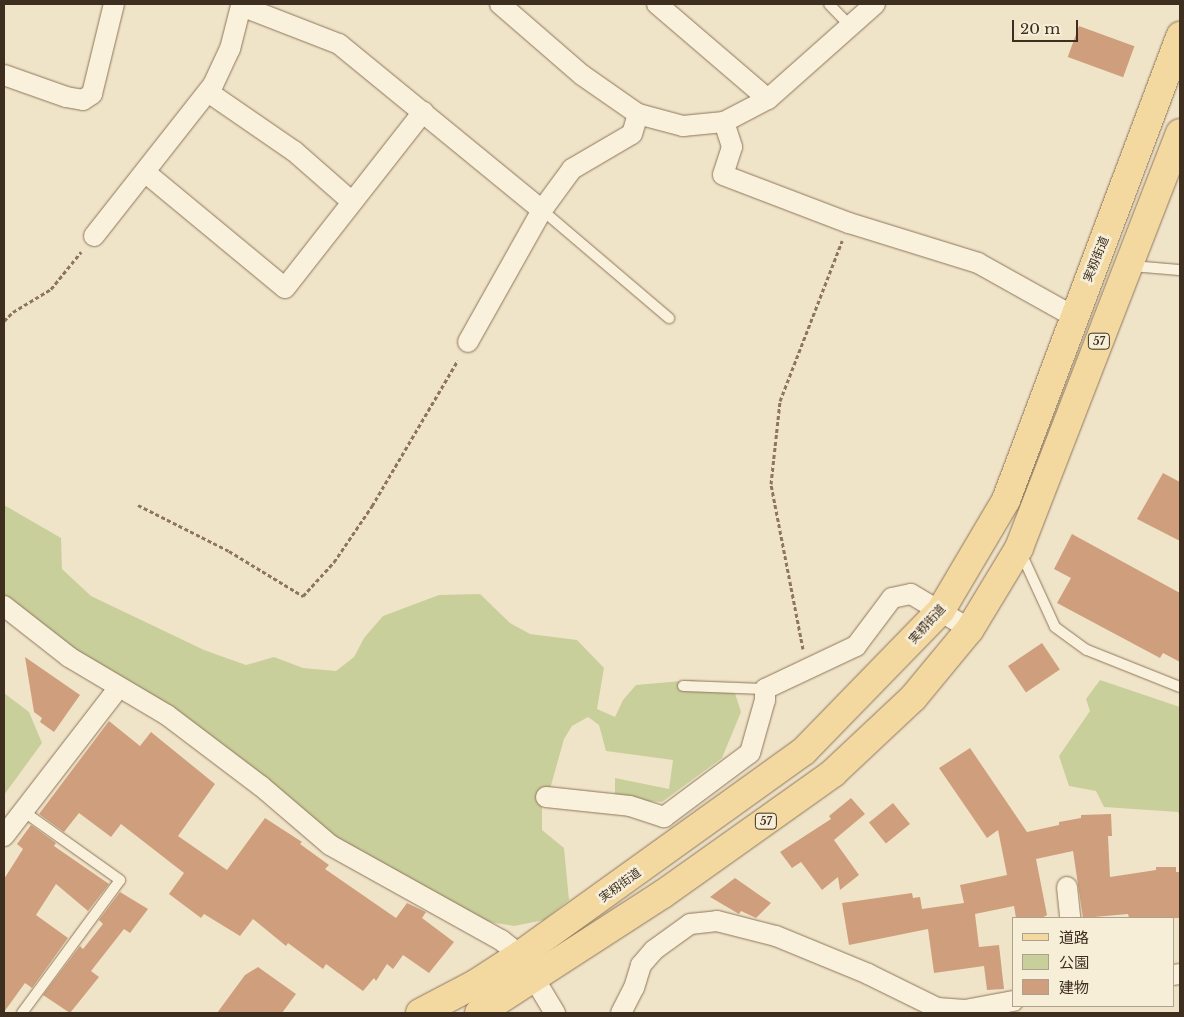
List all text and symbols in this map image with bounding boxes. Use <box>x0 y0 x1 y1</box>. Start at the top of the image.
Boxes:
scale bar <box>1014 10 1080 42</box>
text: 20 m <box>1020 19 1060 38</box>
street label: 実籾街道 <box>1080 234 1112 284</box>
road number: 57 <box>1088 332 1110 350</box>
street label: 実籾街道 <box>906 601 948 647</box>
road number: 57 <box>755 812 777 829</box>
street label: 実籾街道 <box>596 865 644 905</box>
legend <box>1012 917 1174 1007</box>
text: 道路 <box>1059 928 1089 947</box>
text: 公園 <box>1059 953 1089 972</box>
text: 建物 <box>1059 978 1089 997</box>

